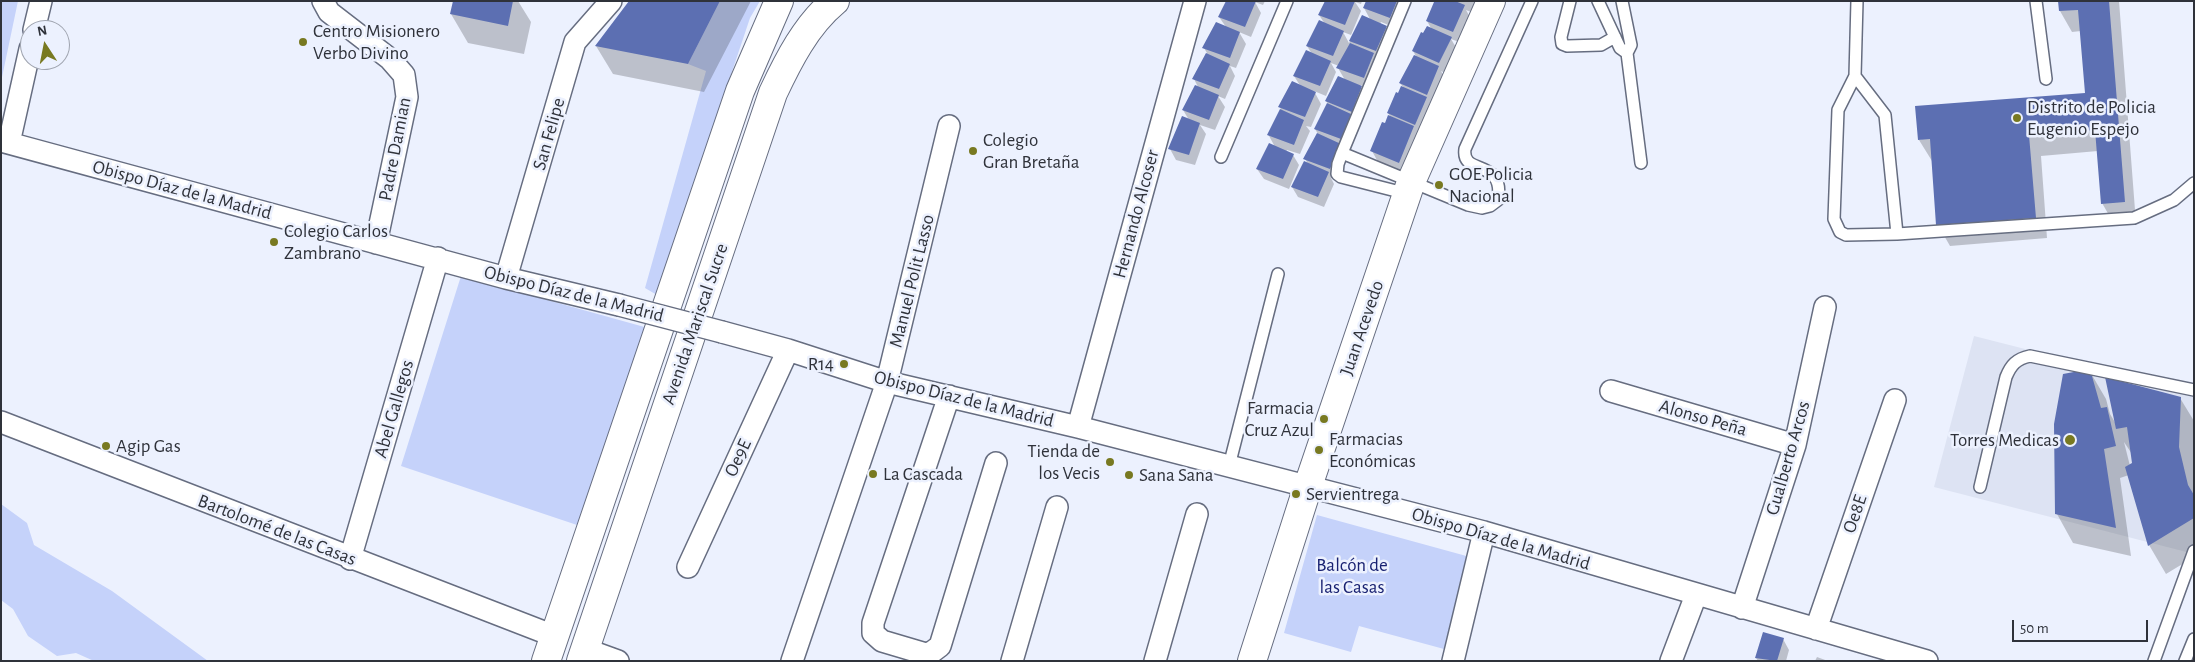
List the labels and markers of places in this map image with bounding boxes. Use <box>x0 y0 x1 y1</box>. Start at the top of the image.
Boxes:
place label: Centro Misionero Verbo Divino <box>313 20 440 64</box>
marker: Centro Misionero Verbo Divino <box>297 36 309 48</box>
place label: Distrito de Policia Eugenio Espejo <box>2027 96 2156 140</box>
marker: Distrito de Policia Eugenio Espejo <box>2011 112 2023 124</box>
place label: Colegio Gran Bretaña <box>983 129 1080 173</box>
marker: Colegio Gran Bretaña <box>967 145 979 157</box>
place label: GOE Policia Nacional <box>1449 163 1533 207</box>
marker: GOE Policia Nacional <box>1433 179 1445 191</box>
place label: Colegio Carlos Zambrano <box>284 220 388 264</box>
marker: Colegio Carlos Zambrano <box>268 236 280 248</box>
place label: R14 <box>808 353 834 375</box>
marker: R14 <box>838 358 850 370</box>
place label: Farmacia Cruz Azul <box>1245 397 1314 441</box>
marker: Farmacia Cruz Azul <box>1318 413 1330 425</box>
place label: Farmacias Económicas <box>1329 428 1416 472</box>
place label: Torres Medicas <box>1950 429 2059 451</box>
marker: Torres Medicas <box>2063 433 2077 447</box>
place label: Agip Gas <box>116 435 181 457</box>
marker: Agip Gas <box>100 440 112 452</box>
place label: Tienda de los Vecis <box>1027 440 1100 484</box>
marker: Farmacias Económicas <box>1313 444 1325 456</box>
marker: Tienda de los Vecis <box>1104 456 1116 468</box>
place label: La Cascada <box>883 463 963 485</box>
place label: Sana Sana <box>1139 464 1214 486</box>
marker: La Cascada <box>867 468 879 480</box>
marker: Sana Sana <box>1123 469 1135 481</box>
place label: Servientrega <box>1306 483 1399 505</box>
marker: Servientrega <box>1290 488 1302 500</box>

